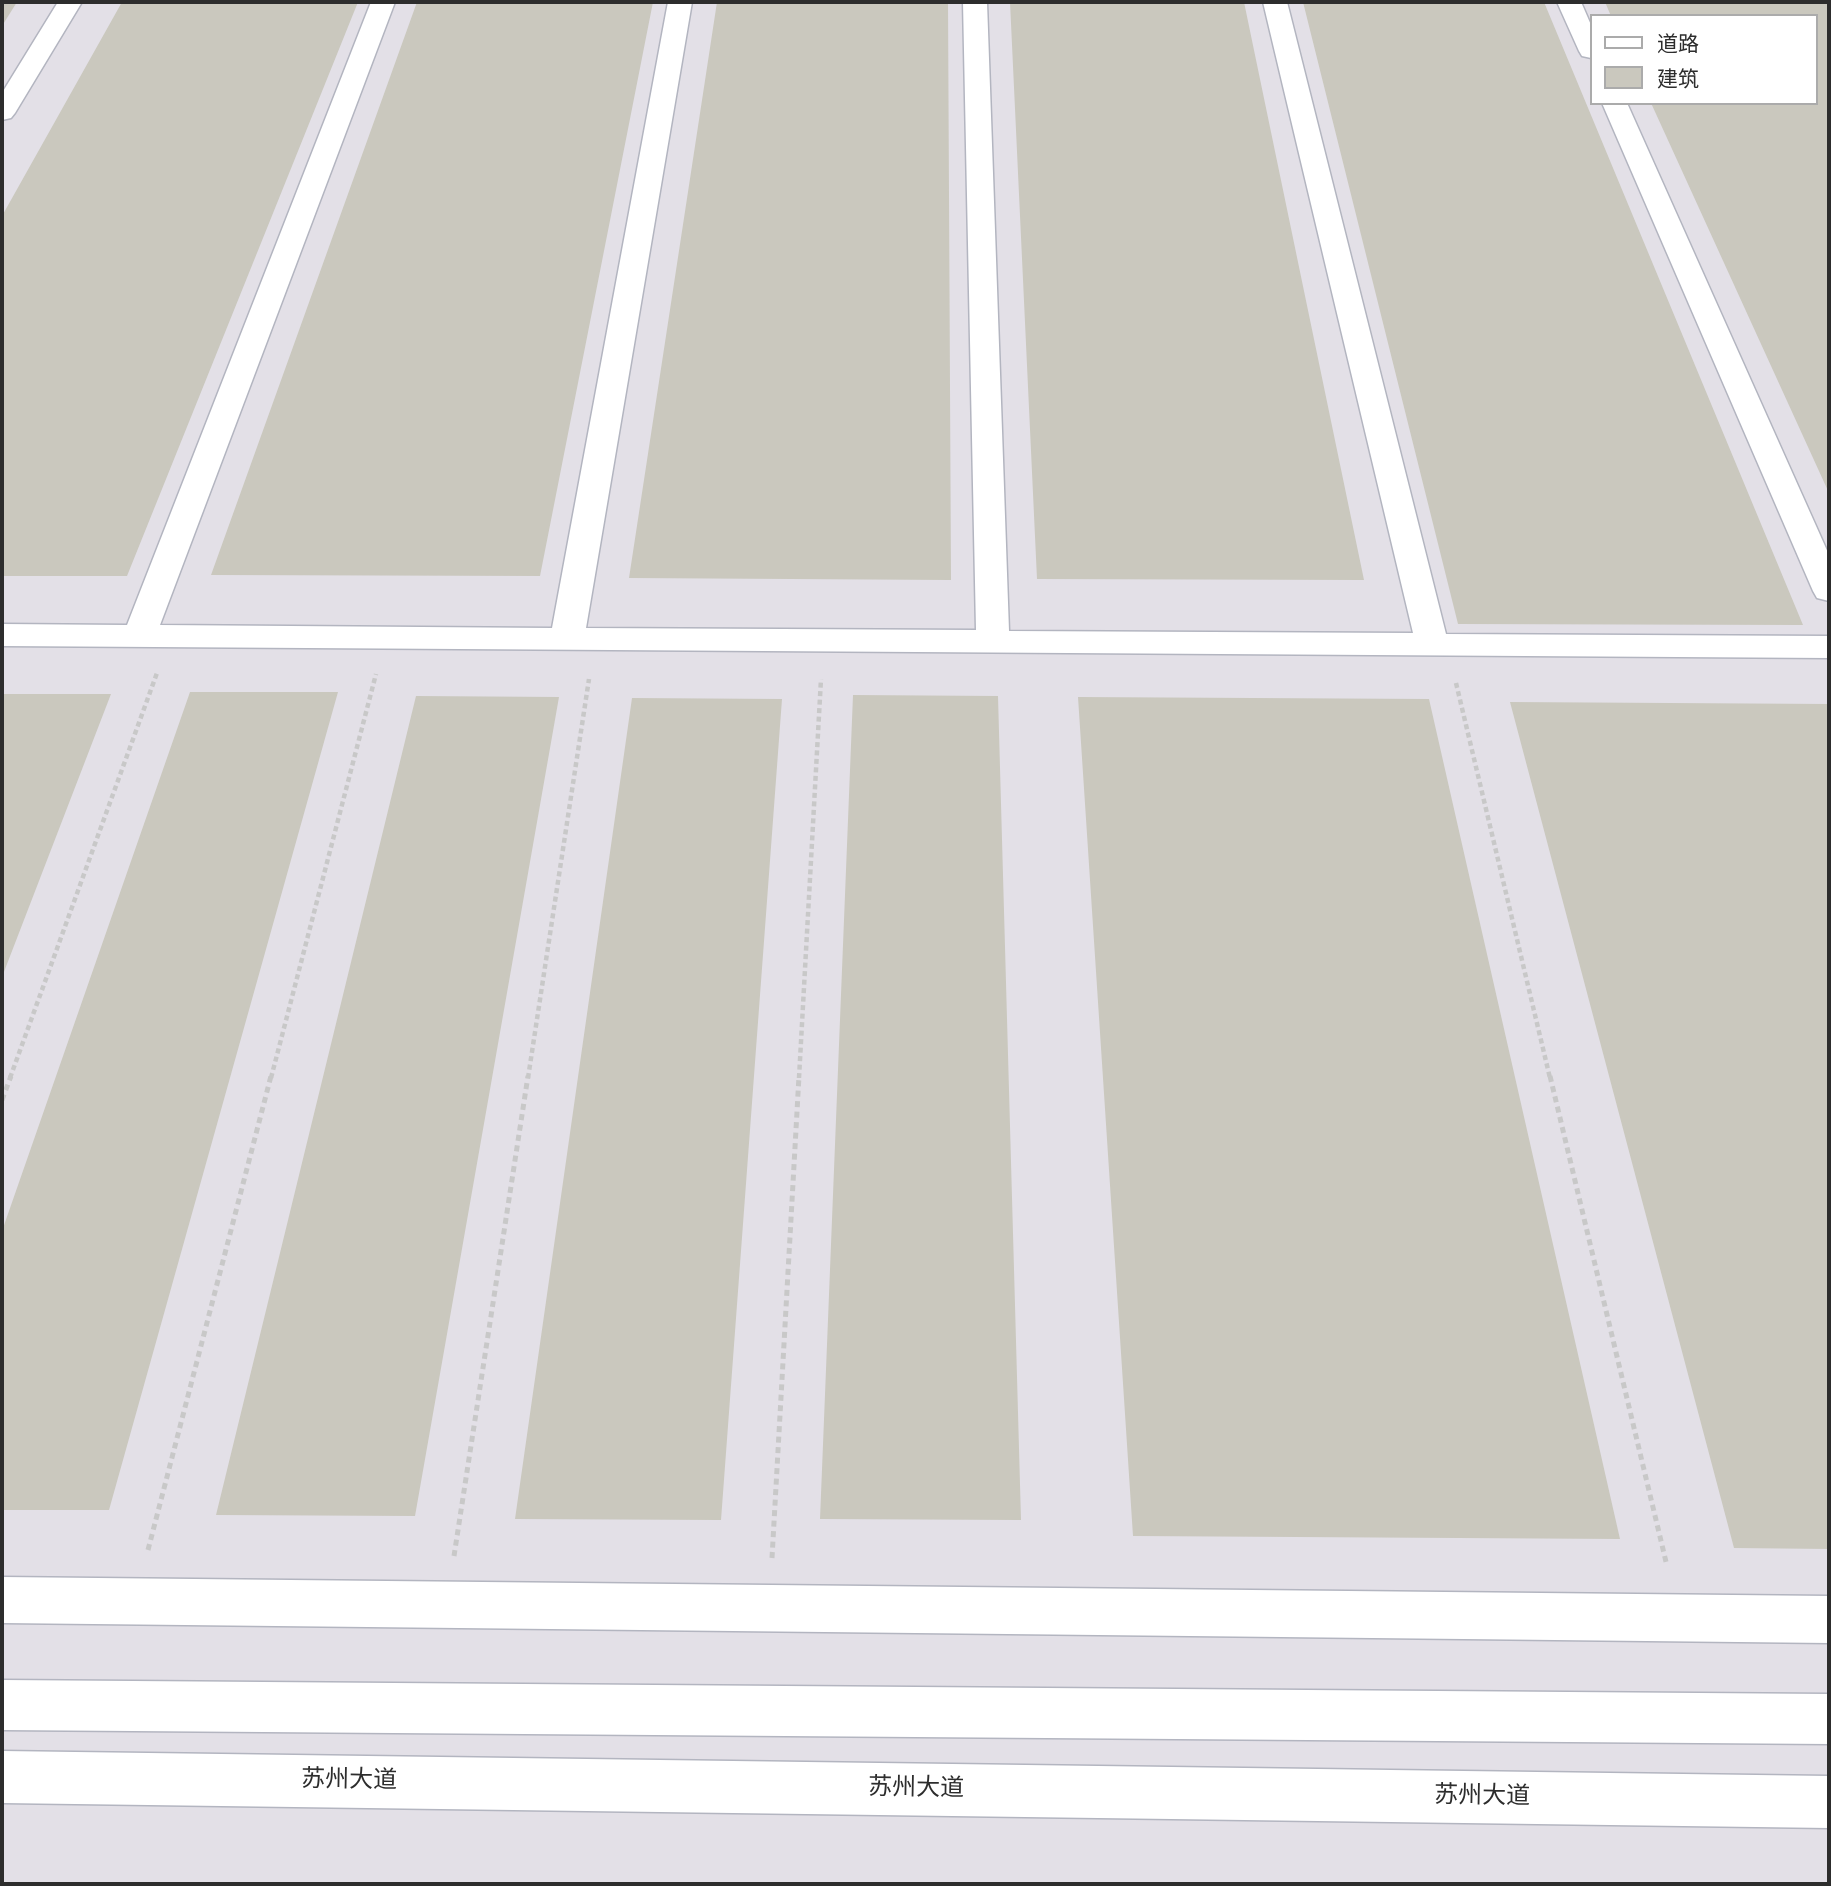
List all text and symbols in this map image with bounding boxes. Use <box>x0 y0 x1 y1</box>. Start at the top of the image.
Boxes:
legend <box>1590 14 1817 105</box>
text: 道路 <box>1657 27 1699 59</box>
text: 建筑 <box>1657 62 1699 94</box>
street label: 苏州大道 <box>301 1766 397 1796</box>
street label: 苏州大道 <box>868 1774 964 1804</box>
street label: 苏州大道 <box>1434 1782 1530 1812</box>

